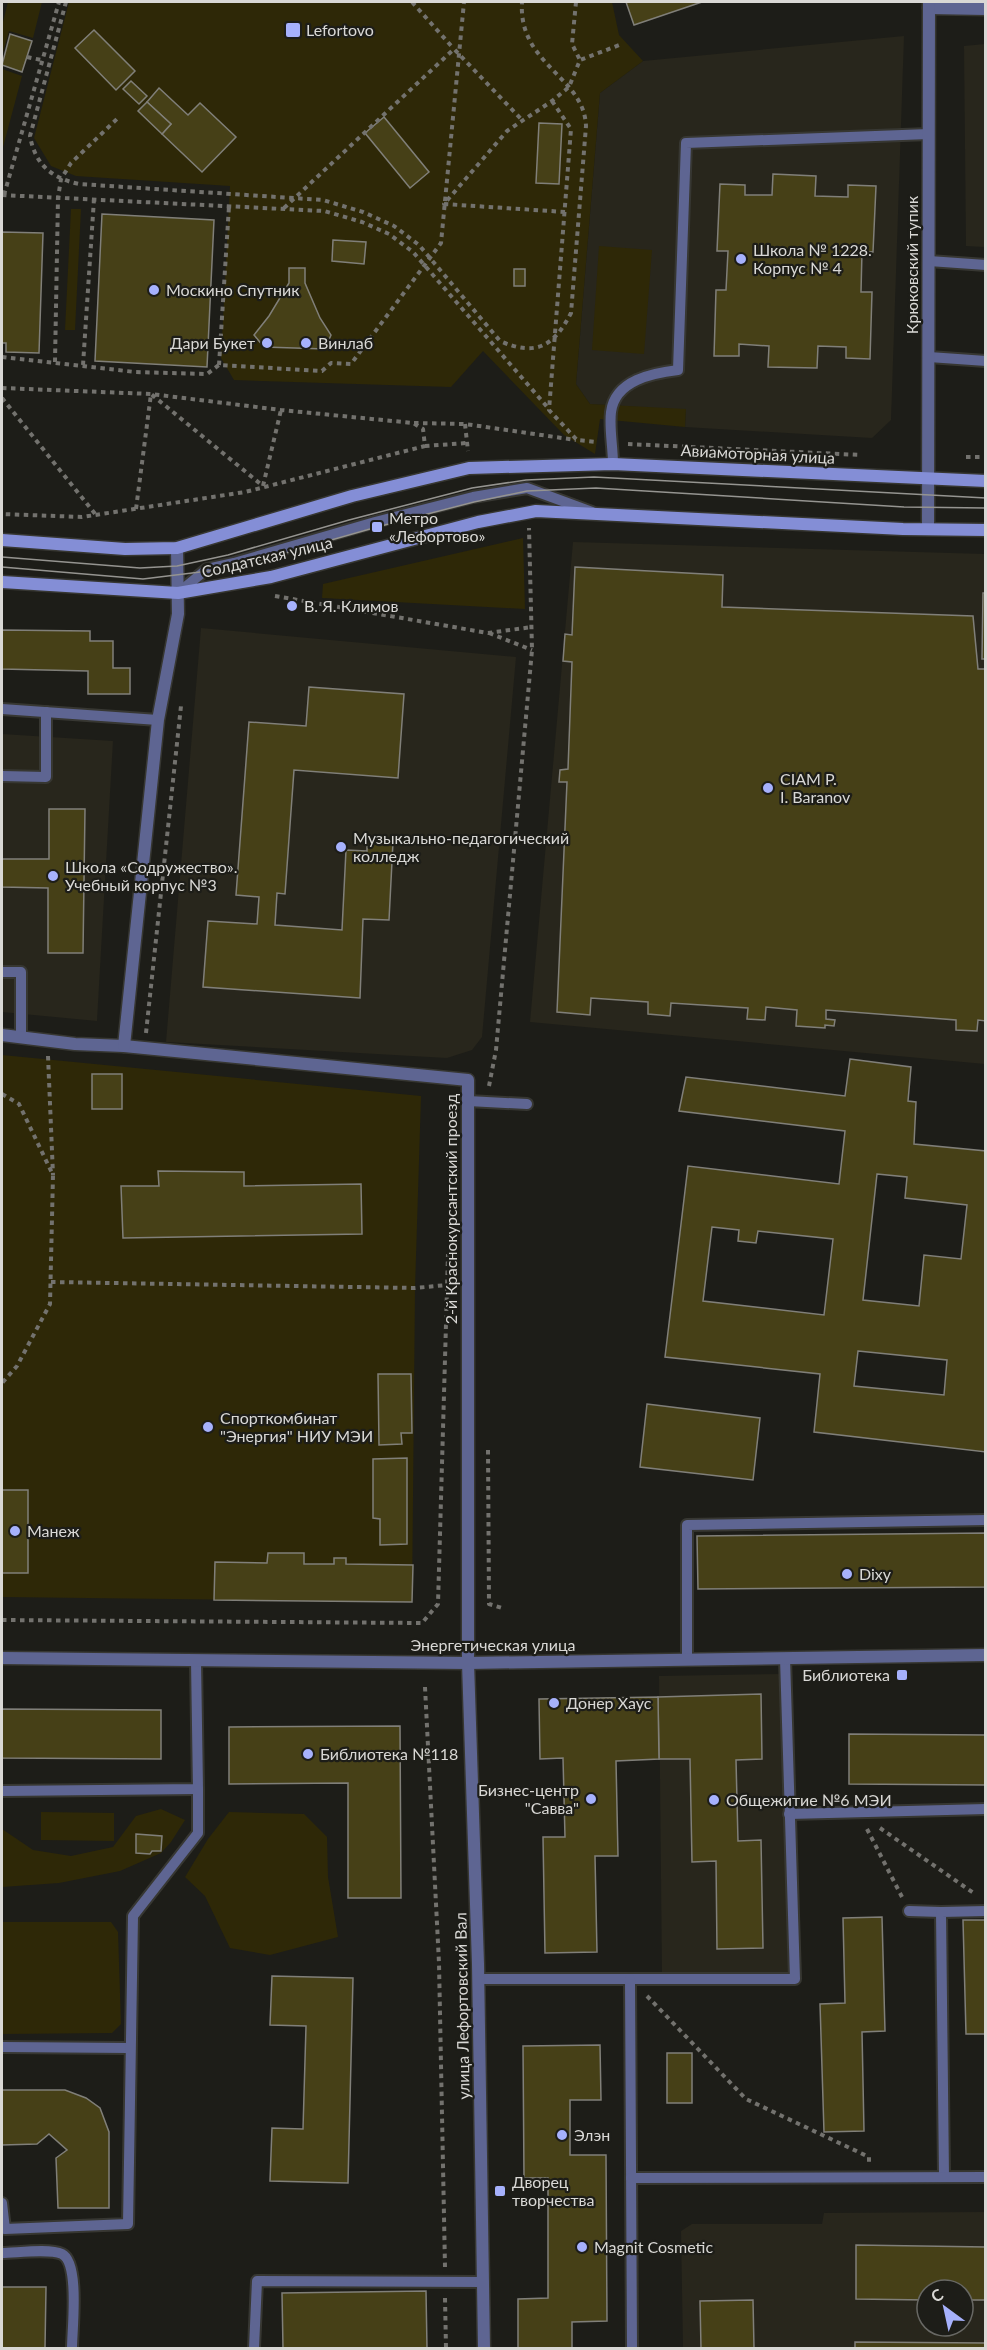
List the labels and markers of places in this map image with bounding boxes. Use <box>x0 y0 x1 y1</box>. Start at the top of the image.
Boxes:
place label: Lefortovo <box>306 20 374 39</box>
marker: Lefortovo <box>284 21 302 39</box>
place label: Школа № 1228. Корпус № 4 <box>753 240 872 277</box>
marker: Школа № 1228. Корпус № 4 <box>734 252 748 266</box>
place label: Москино Спутник <box>166 280 300 299</box>
marker: Москино Спутник <box>147 283 161 297</box>
place label: Дари Букет <box>170 333 255 352</box>
place label: Винлаб <box>318 333 373 352</box>
marker: Дари Букет <box>260 336 274 350</box>
marker: Винлаб <box>299 336 313 350</box>
place label: Метро «Лефортово» <box>389 508 485 545</box>
marker: Метро «Лефортово» <box>370 520 384 534</box>
place label: В. Я. Климов <box>304 596 398 615</box>
marker: В. Я. Климов <box>285 599 299 613</box>
place label: CIAM P. I. Baranov <box>780 769 851 806</box>
marker: CIAM P. I. Baranov <box>761 781 775 795</box>
place label: Музыкально-педагогический колледж <box>353 828 569 865</box>
marker: Музыкально-педагогический колледж <box>334 840 348 854</box>
place label: Школа «Содружество». Учебный корпус №3 <box>65 857 237 894</box>
marker: Школа «Содружество». Учебный корпус №3 <box>46 869 60 883</box>
place label: Спорткомбинат "Энергия" НИУ МЭИ <box>220 1408 373 1445</box>
marker: Спорткомбинат "Энергия" НИУ МЭИ <box>201 1420 215 1434</box>
place label: Манеж <box>27 1521 80 1540</box>
marker: Манеж <box>8 1524 22 1538</box>
place label: Dixy <box>859 1564 892 1583</box>
marker: Dixy <box>840 1567 854 1581</box>
place label: Библиотека <box>802 1665 890 1684</box>
marker: Библиотека <box>895 1668 909 1682</box>
place label: Донер Хаус <box>566 1693 652 1712</box>
marker: Донер Хаус <box>547 1696 561 1710</box>
place label: Библиотека №118 <box>320 1744 458 1763</box>
marker: Библиотека №118 <box>301 1747 315 1761</box>
place label: Бизнес-центр "Савва" <box>478 1780 579 1817</box>
place label: Общежитие №6 МЭИ <box>726 1790 892 1809</box>
marker: Бизнес-центр "Савва" <box>584 1792 598 1806</box>
marker: Общежитие №6 МЭИ <box>707 1793 721 1807</box>
place label: Элэн <box>574 2125 610 2144</box>
marker: Элэн <box>555 2128 569 2142</box>
place label: Дворец творчества <box>512 2172 594 2209</box>
marker: Дворец творчества <box>493 2184 507 2198</box>
place label: Magnit Cosmetic <box>594 2237 713 2256</box>
marker: Magnit Cosmetic <box>575 2240 589 2254</box>

